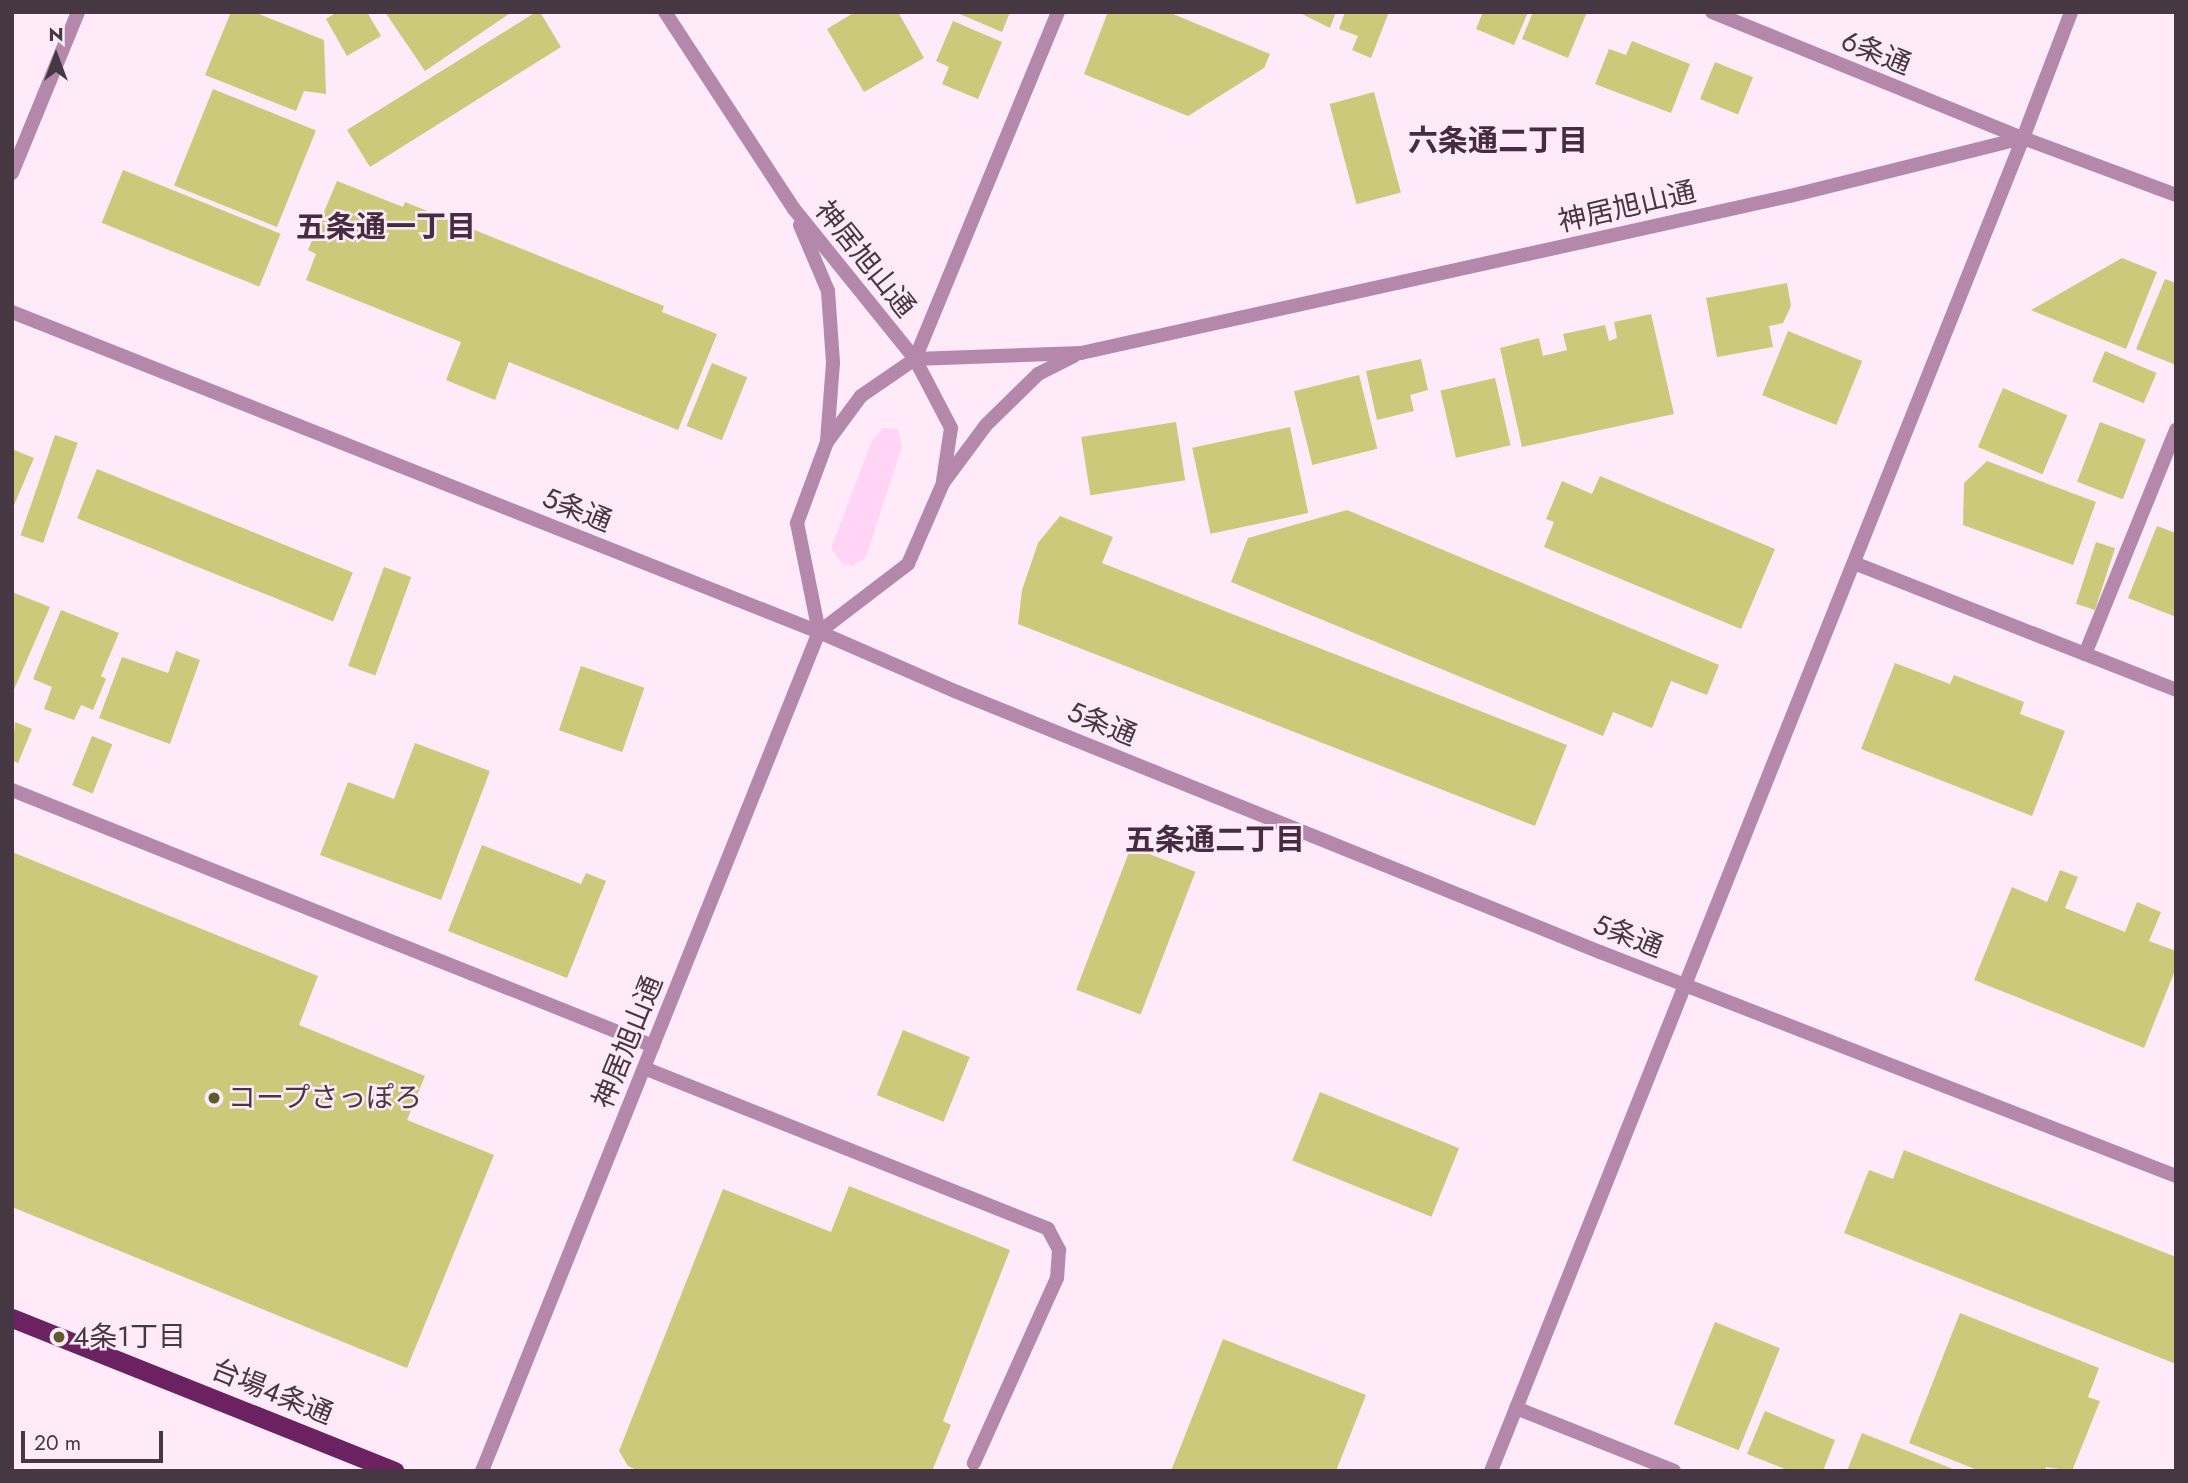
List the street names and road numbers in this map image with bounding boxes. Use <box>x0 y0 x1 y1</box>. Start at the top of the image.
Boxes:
street label: 6条通 <box>1836 24 1916 82</box>
street label: 神居旭山通 <box>1555 175 1699 239</box>
street label: 神居旭山通 <box>808 194 922 324</box>
street label: 5条通 <box>537 481 617 539</box>
street label: 5条通 <box>1062 695 1142 753</box>
street label: 5条通 <box>1588 907 1668 965</box>
street label: 神居旭山通 <box>586 971 670 1113</box>
street label: 台場4条通 <box>206 1352 338 1432</box>

